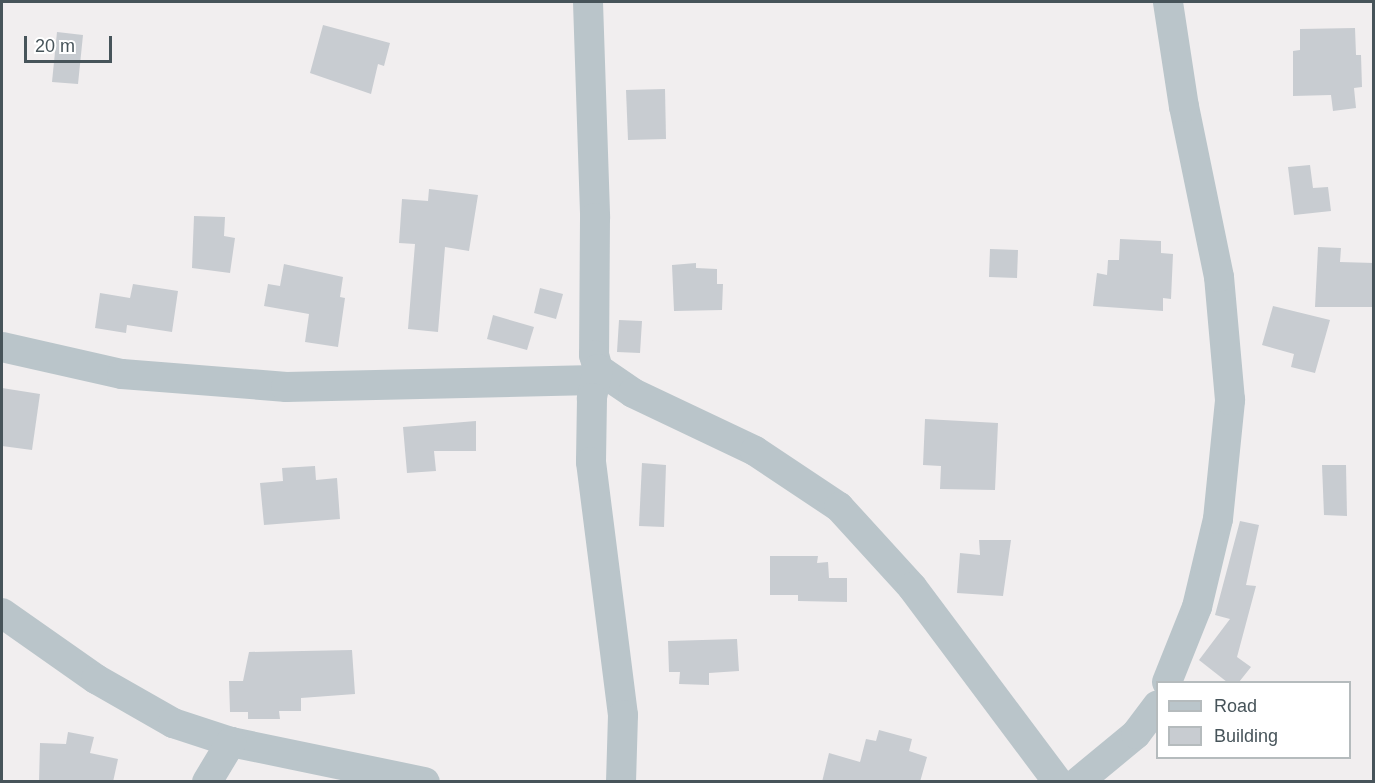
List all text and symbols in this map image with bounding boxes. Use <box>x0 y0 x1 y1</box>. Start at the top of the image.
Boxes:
scale bar <box>27 24 116 62</box>
text: 20 m <box>35 36 75 56</box>
legend <box>1156 681 1351 759</box>
text: Road <box>1214 696 1257 716</box>
text: Building <box>1214 726 1278 746</box>

